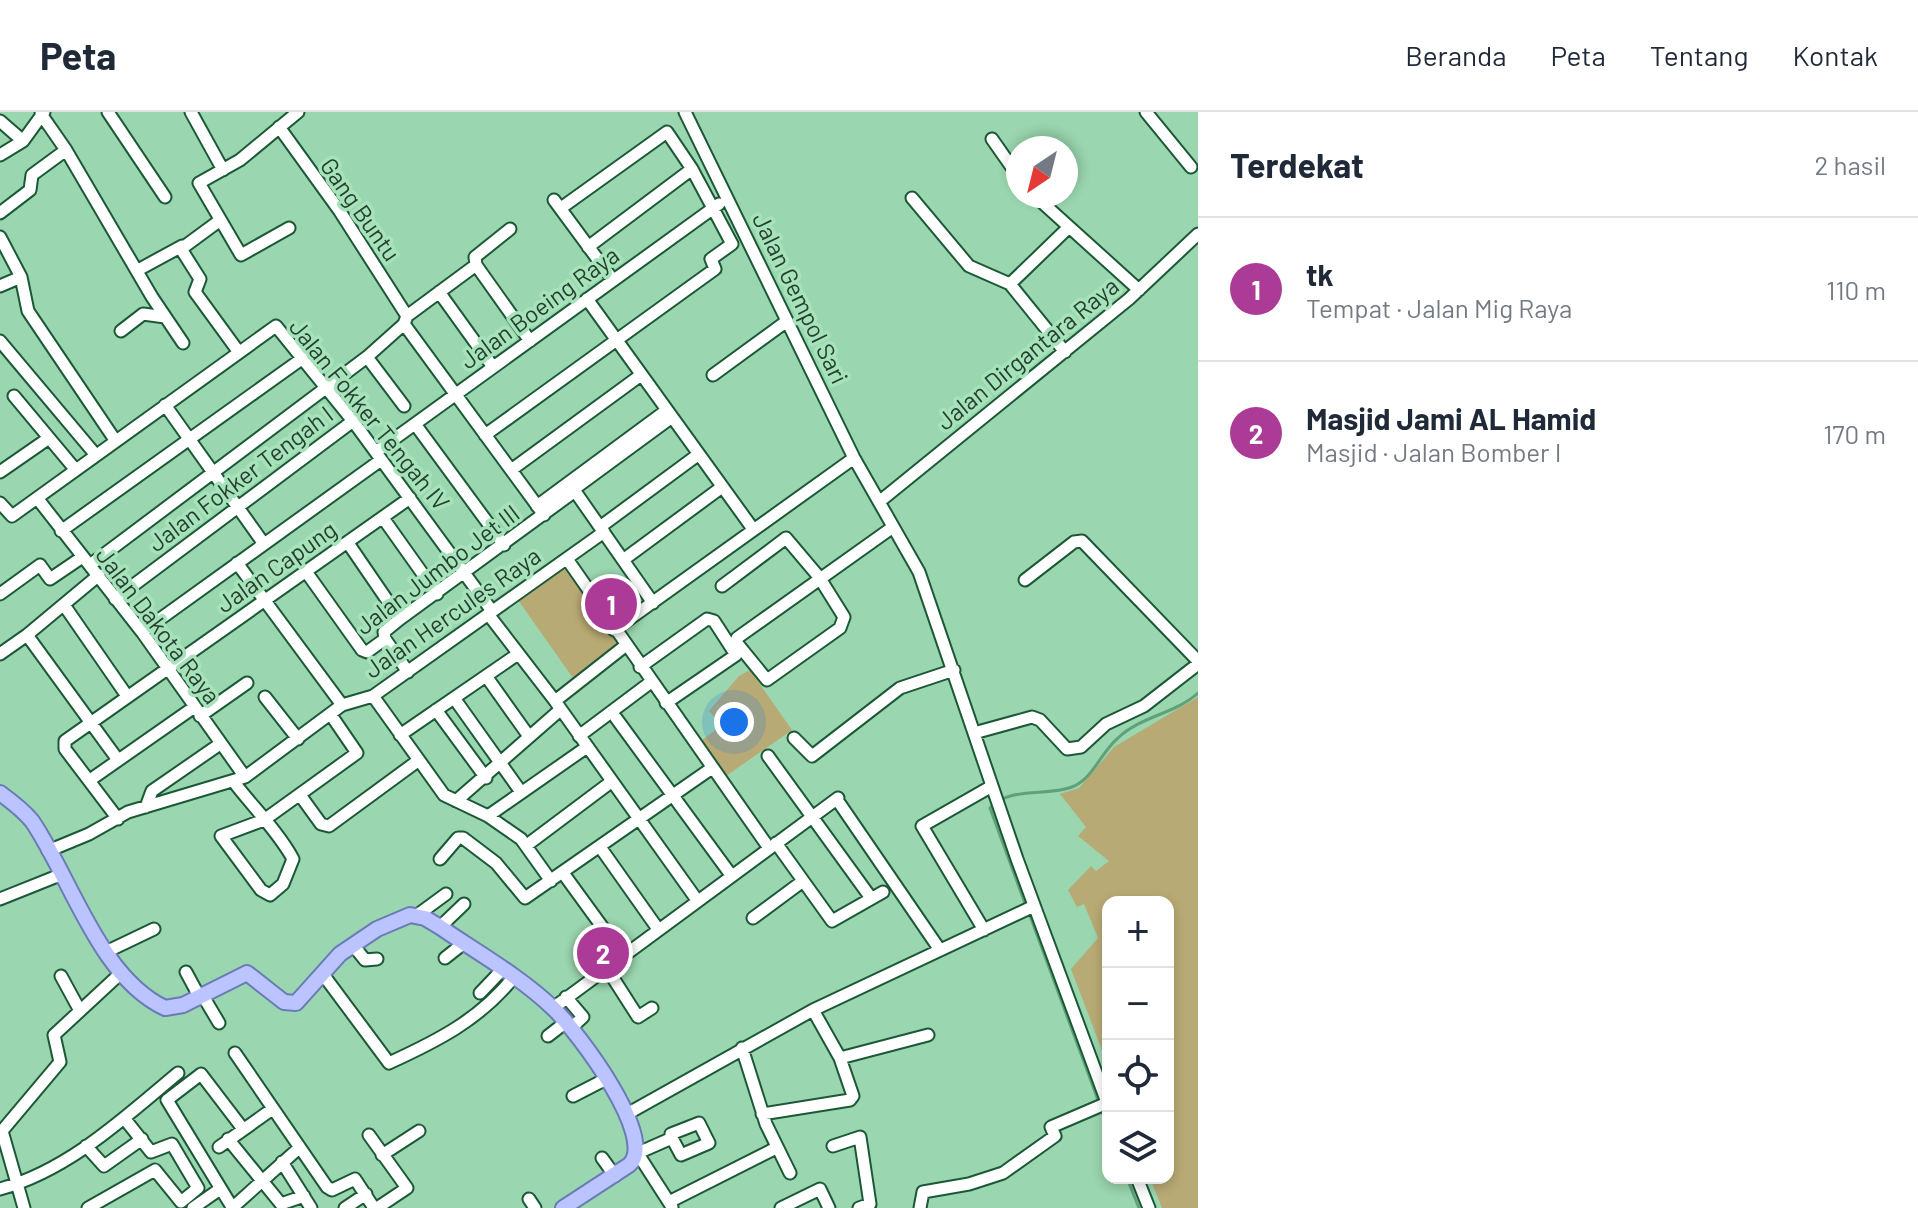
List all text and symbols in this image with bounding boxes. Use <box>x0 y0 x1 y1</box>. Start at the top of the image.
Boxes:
text: Peta <box>40 32 116 78</box>
text: Beranda <box>1405 38 1507 72</box>
text: Peta <box>1551 38 1606 72</box>
text: Tentang <box>1650 38 1748 72</box>
text: Kontak <box>1792 38 1878 72</box>
north arrow <box>1006 136 1078 208</box>
text: Terdekat <box>1230 144 1364 185</box>
text: 2 hasil <box>1814 149 1886 180</box>
street label: Gang Buntu <box>315 152 407 266</box>
street label: Jalan Gempol Sari <box>747 208 855 388</box>
street label: Jalan Boeing Raya <box>454 240 624 374</box>
text: tk <box>1306 256 1333 292</box>
street label: Jalan Dirgantara Raya <box>930 271 1124 435</box>
text: 1 <box>1251 274 1261 305</box>
text: 110 m <box>1826 274 1886 305</box>
text: Tempat · Jalan Mig Raya <box>1306 292 1572 323</box>
street label: Jalan Fokker Tengah IV <box>284 312 456 516</box>
street label: Jalan Fokker Tengah I <box>142 399 338 557</box>
text: Masjid Jami AL Hamid <box>1306 400 1596 436</box>
text: 2 <box>1249 418 1263 449</box>
text: 170 m <box>1823 418 1886 449</box>
text: Masjid · Jalan Bomber I <box>1306 436 1561 467</box>
street label: Jalan Jumbo Jet III <box>349 498 525 640</box>
street label: Jalan Capung <box>210 514 342 618</box>
street label: Jalan Hercules Raya <box>358 540 546 684</box>
street label: Jalan Dakota Raya <box>91 541 227 709</box>
pin: 1 <box>585 574 637 634</box>
your location <box>714 702 754 742</box>
map controls <box>1102 896 1174 1184</box>
button: + <box>1102 896 1174 968</box>
pin: 2 <box>577 923 629 983</box>
button: − <box>1102 968 1174 1040</box>
button: locate <box>1102 1040 1174 1112</box>
button: layers <box>1102 1112 1174 1184</box>

